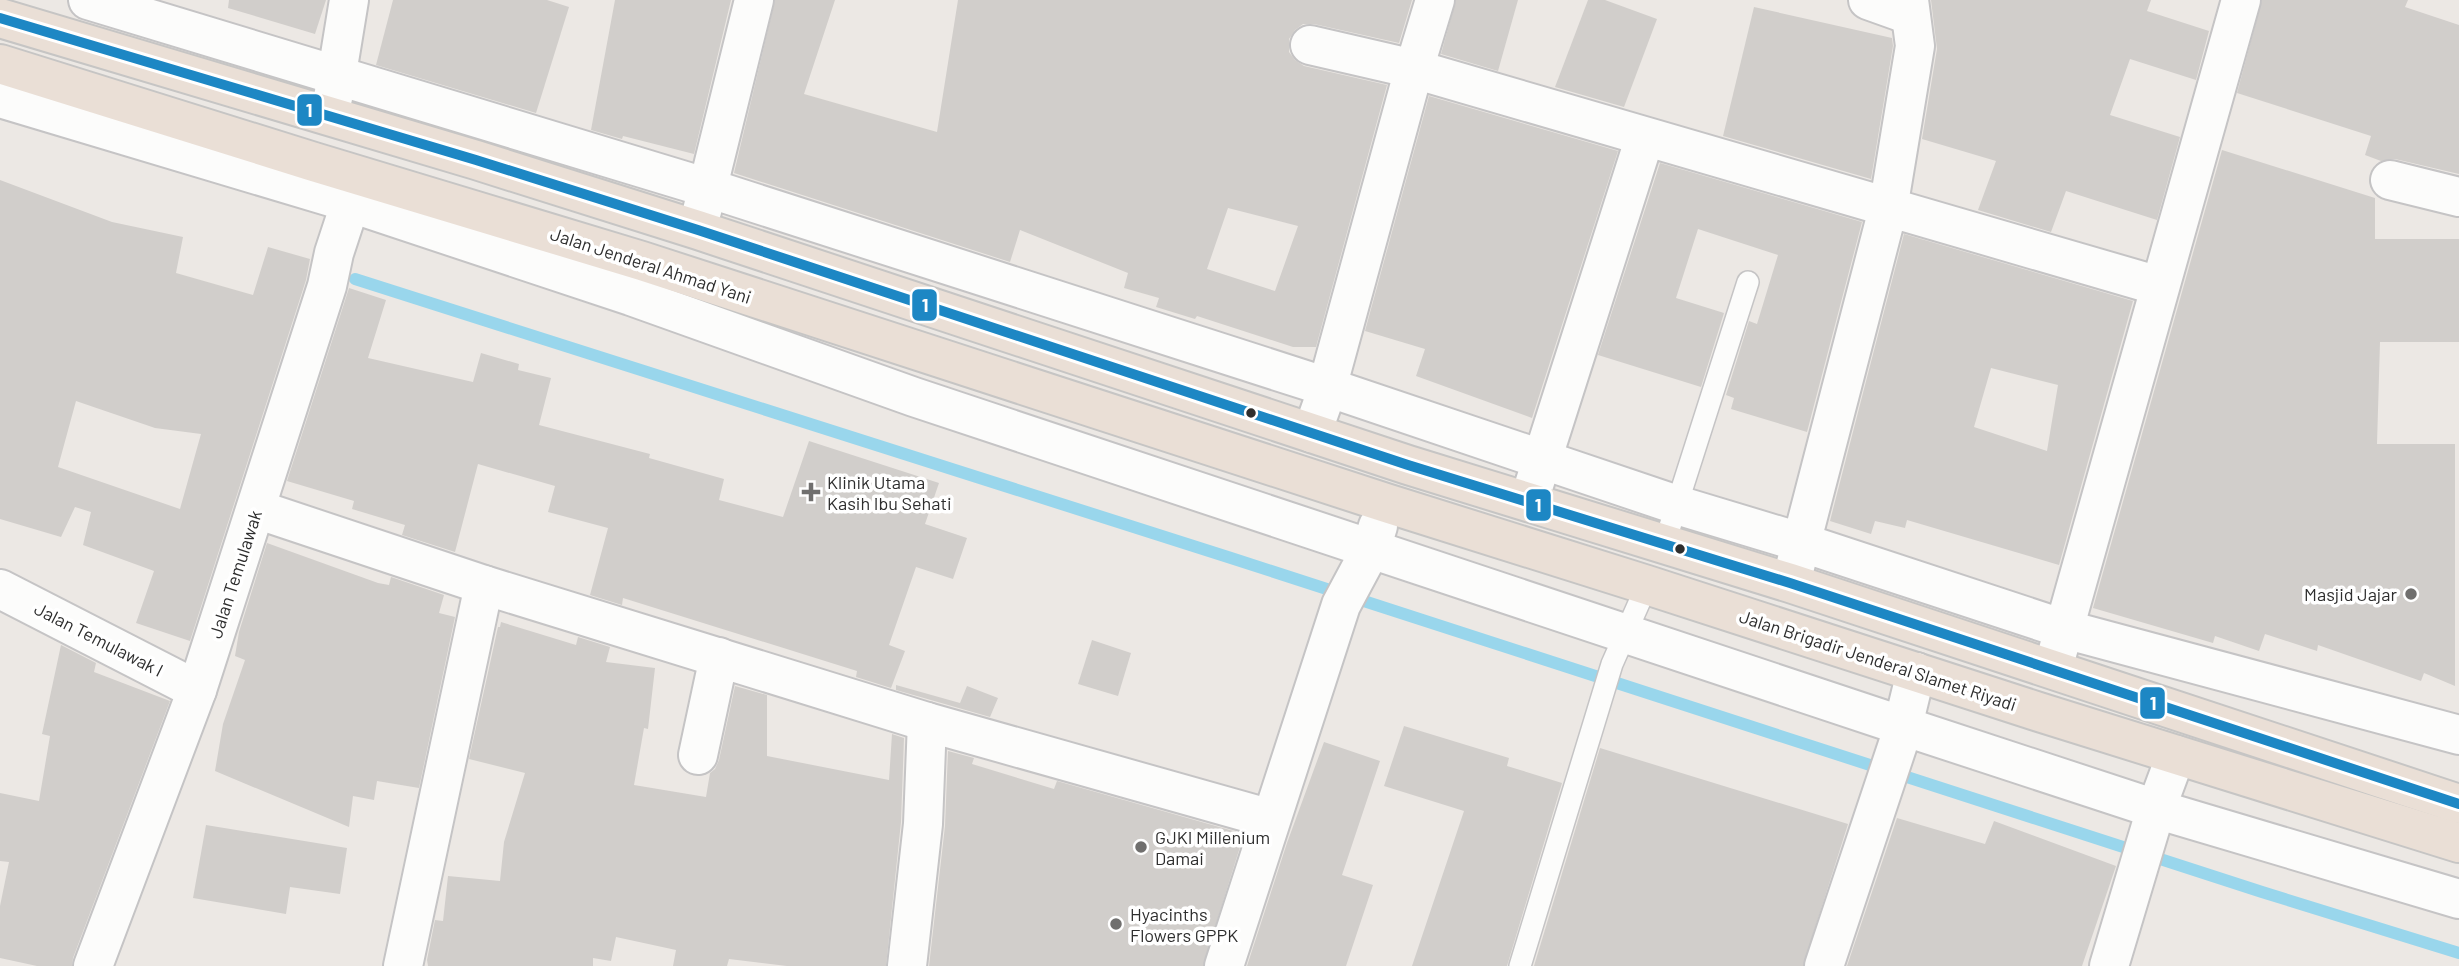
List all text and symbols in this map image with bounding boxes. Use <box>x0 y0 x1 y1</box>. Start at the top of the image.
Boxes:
line badge: 1 <box>296 93 323 127</box>
text: 1 <box>306 98 312 121</box>
street label: Jalan Jenderal Ahmad Yani <box>548 222 754 308</box>
line badge: 1 <box>911 288 938 322</box>
text: 1 <box>922 293 928 316</box>
unlabelled marker <box>1244 406 1258 420</box>
place label: Klinik Utama Kasih Ibu Sehati <box>827 471 952 514</box>
marker: Klinik Utama Kasih Ibu Sehati <box>801 482 821 502</box>
line badge: 1 <box>1525 488 1552 522</box>
text: 1 <box>1535 493 1541 516</box>
street label: Jalan Temulawak <box>204 507 266 641</box>
unlabelled marker <box>1673 542 1687 556</box>
place label: Masjid Jajar <box>2304 583 2397 605</box>
marker: Masjid Jajar <box>2403 586 2419 602</box>
street label: Jalan Temulawak I <box>31 597 167 681</box>
street label: Jalan Brigadir Jenderal Slamet Riyadi <box>1737 605 2019 715</box>
line badge: 1 <box>2139 686 2166 720</box>
text: 1 <box>2150 691 2156 714</box>
place label: GJKI Millenium Damai <box>1155 826 1270 869</box>
marker: GJKI Millenium Damai <box>1133 839 1149 855</box>
place label: Hyacinths Flowers GPPK <box>1130 903 1238 946</box>
marker: Hyacinths Flowers GPPK <box>1108 916 1124 932</box>

